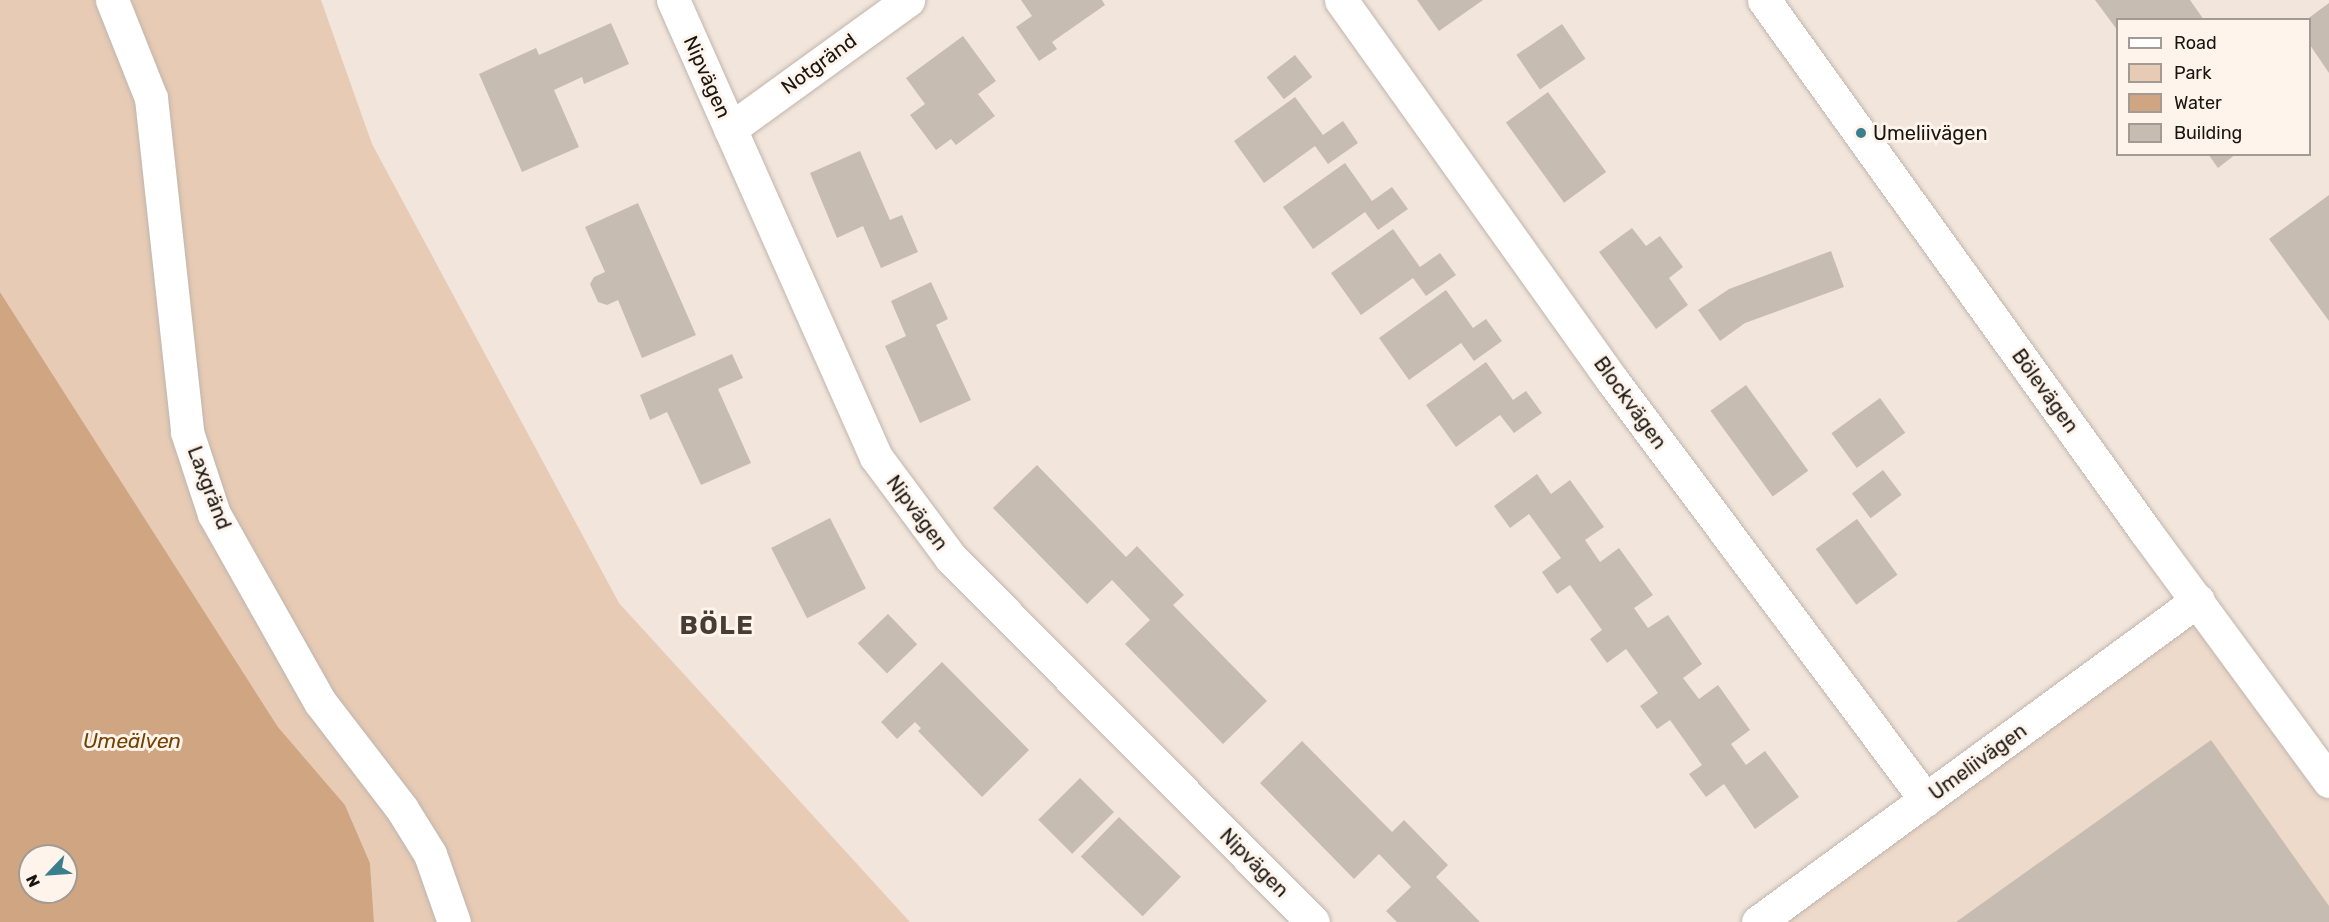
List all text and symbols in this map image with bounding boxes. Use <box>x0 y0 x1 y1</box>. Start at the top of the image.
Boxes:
legend <box>2116 18 2311 156</box>
street label: Notgränd <box>777 29 861 99</box>
street label: Nipvägen <box>678 32 736 122</box>
text: Road <box>2174 32 2217 54</box>
text: Park <box>2174 62 2211 84</box>
text: Water <box>2174 92 2222 114</box>
place label: Umeliivägen <box>1873 121 1988 145</box>
text: Building <box>2174 122 2242 144</box>
marker: Umeliivägen <box>1854 126 1868 140</box>
street label: Bölevägen <box>2007 344 2083 438</box>
street label: Blockvägen <box>1589 352 1671 454</box>
street label: Laxgränd <box>182 443 236 533</box>
street label: Nipvägen <box>881 471 953 555</box>
district label: BÖLE <box>680 610 754 642</box>
street label: Umeliivägen <box>1925 719 2031 805</box>
water label: Umeälven <box>83 728 181 754</box>
street label: Nipvägen <box>1215 824 1293 902</box>
north arrow <box>18 844 78 904</box>
text: N <box>22 872 44 890</box>

